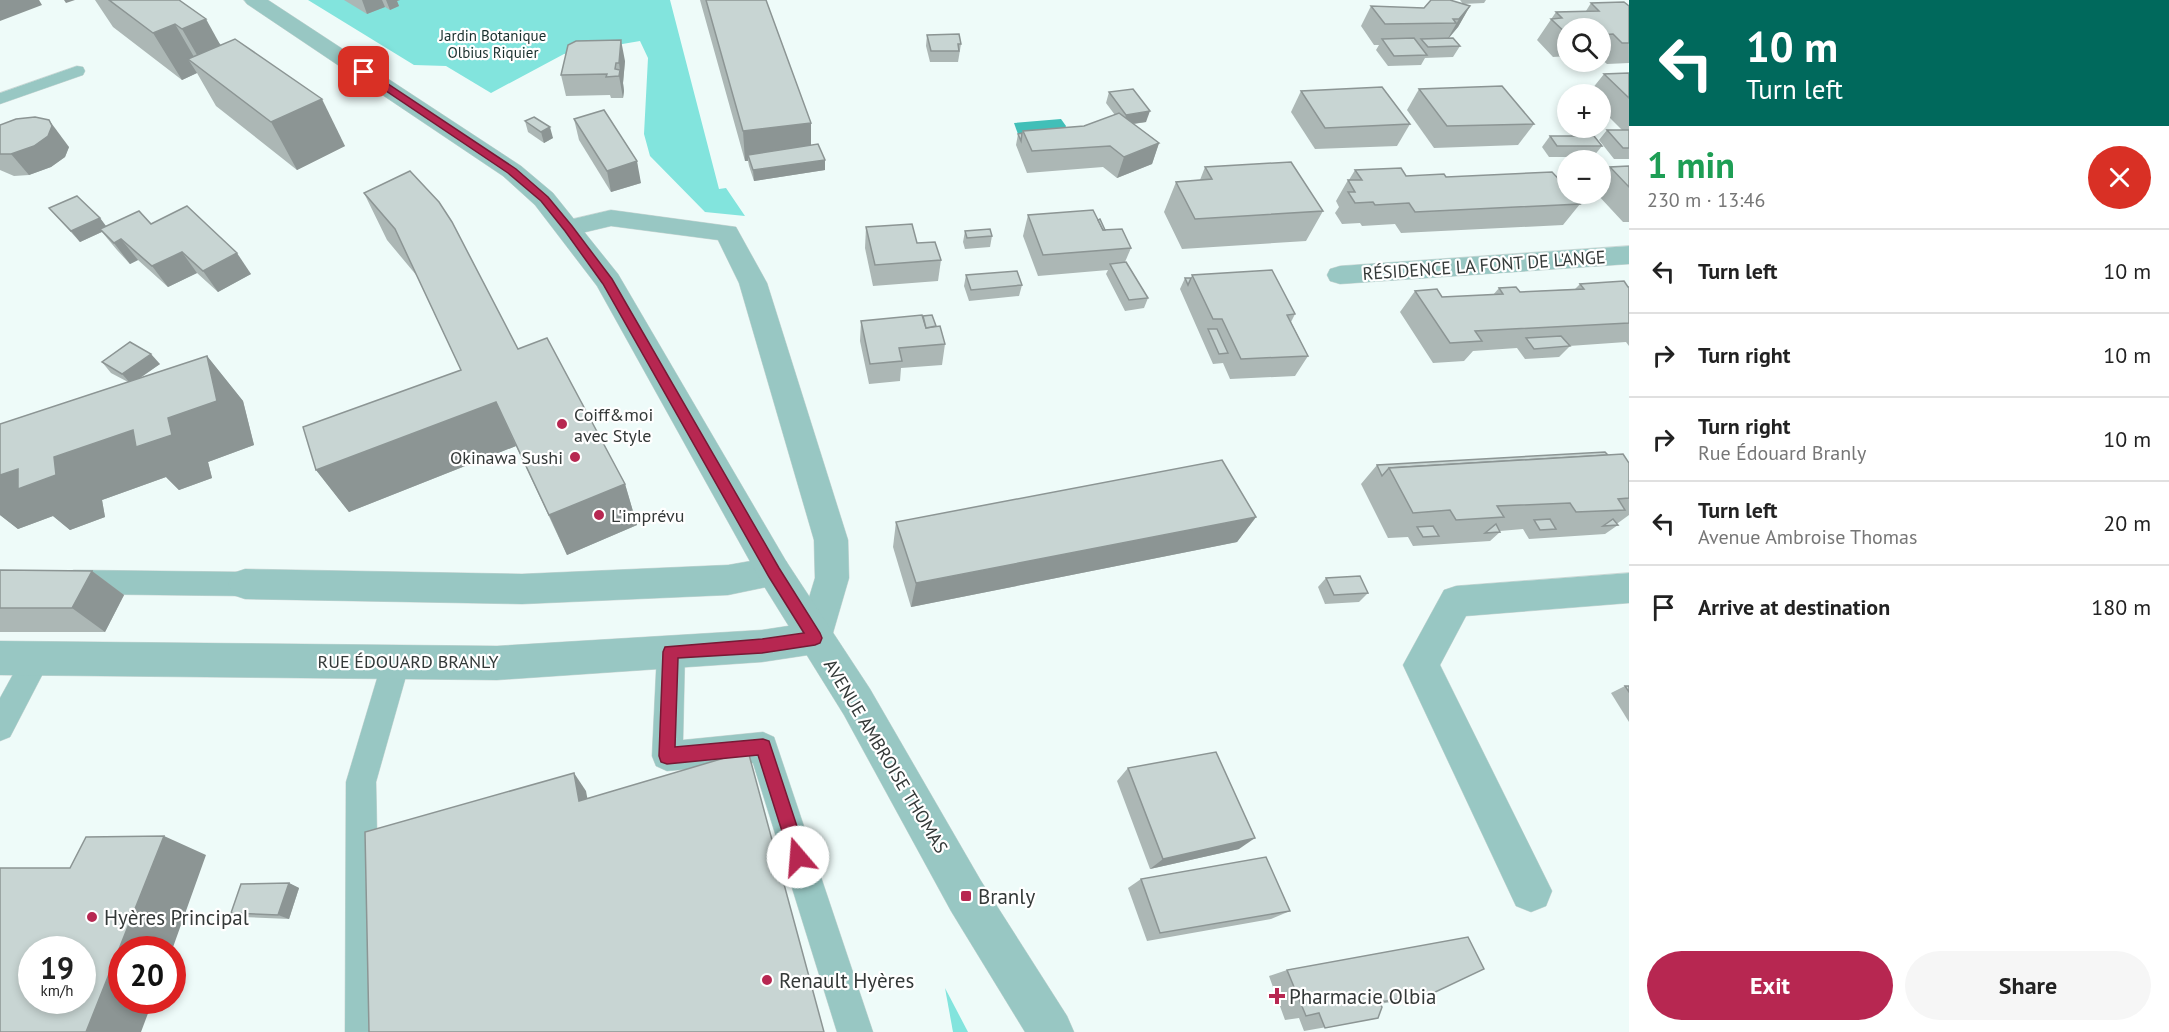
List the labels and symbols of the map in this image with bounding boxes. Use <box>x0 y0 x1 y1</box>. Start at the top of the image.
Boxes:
park label: Jardin Botanique Olbius Riquier <box>439 26 546 62</box>
pin <box>338 46 389 97</box>
street label: RÉSIDENCE LA FONT DE L'ANGE <box>1362 245 1606 285</box>
place label: Coiff&moi avec Style <box>574 403 653 447</box>
marker: Coiff&moi avec Style <box>555 417 569 431</box>
place label: Okinawa Sushi <box>450 446 563 469</box>
marker: Okinawa Sushi <box>568 450 582 464</box>
place label: L'imprévu <box>611 504 684 527</box>
marker: L'imprévu <box>592 508 606 522</box>
street label: RUE ÉDOUARD BRANLY <box>317 650 499 673</box>
street label: AVENUE AMBROISE THOMAS <box>819 655 953 857</box>
position arrow <box>766 825 830 889</box>
place label: Branly <box>978 883 1035 910</box>
marker: Branly <box>959 889 973 903</box>
place label: Hyères Principal <box>104 904 249 931</box>
marker: Hyères Principal <box>85 910 99 924</box>
speed limit sign: 20 <box>108 936 186 1014</box>
place label: Renault Hyères <box>779 967 914 994</box>
marker: Renault Hyères <box>760 973 774 987</box>
place label: Pharmacie Olbia <box>1289 983 1437 1010</box>
marker: Pharmacie Olbia <box>1270 989 1284 1003</box>

